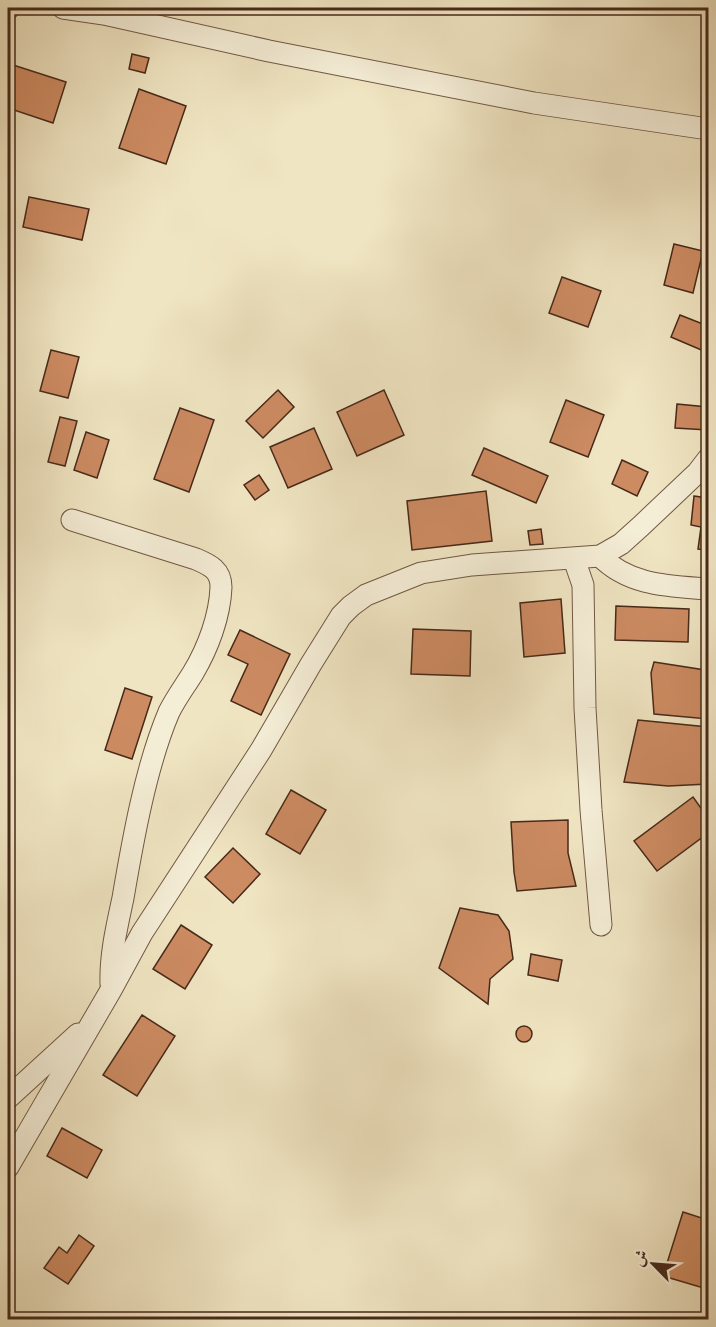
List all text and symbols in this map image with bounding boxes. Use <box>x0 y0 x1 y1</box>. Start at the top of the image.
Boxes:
north arrow <box>623 1234 683 1294</box>
text: ش <box>628 1247 655 1271</box>

